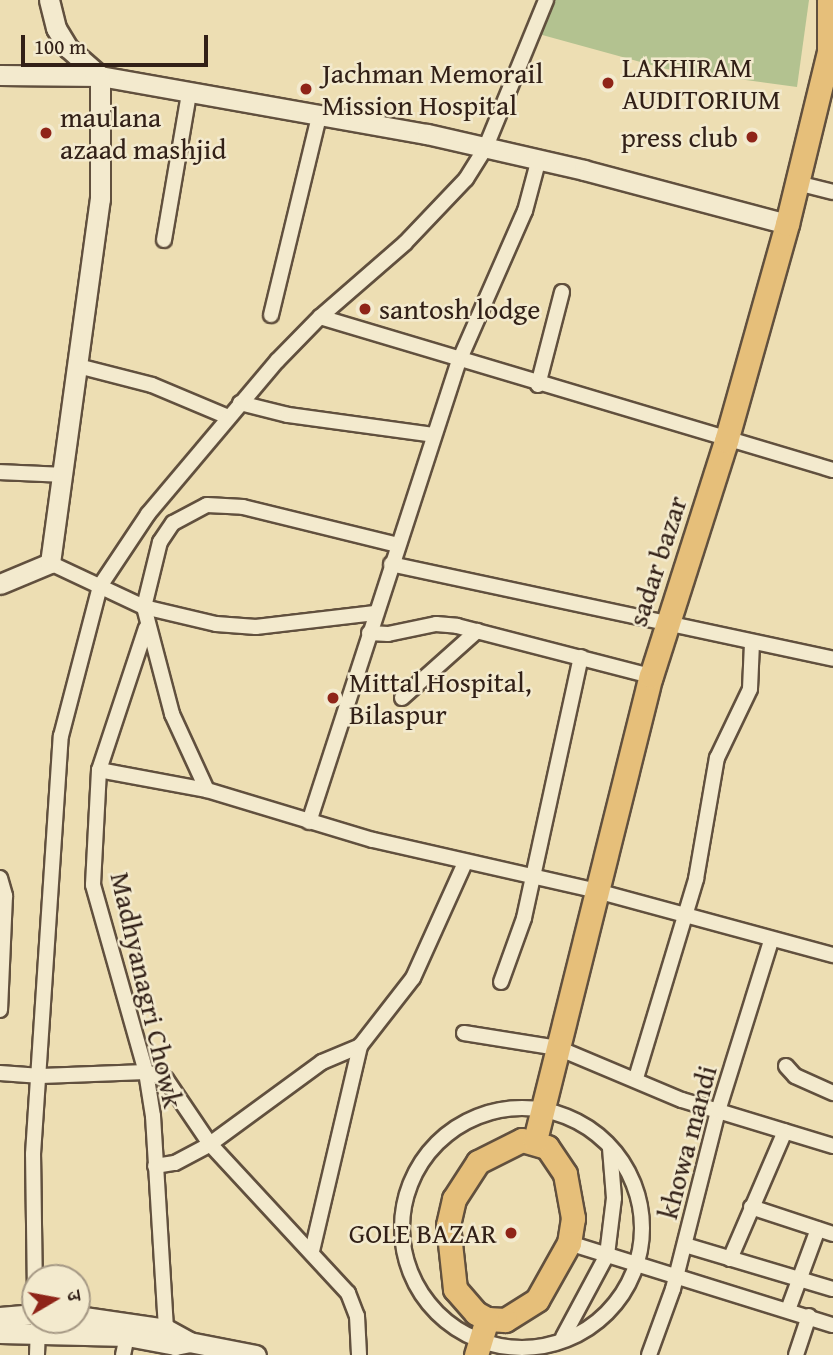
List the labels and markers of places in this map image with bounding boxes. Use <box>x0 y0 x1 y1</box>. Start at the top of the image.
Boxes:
place label: LAKHIRAM AUDITORIUM <box>622 50 781 116</box>
place label: Jachman Memorail Mission Hospital <box>322 56 543 122</box>
marker: LAKHIRAM AUDITORIUM <box>600 75 616 91</box>
marker: Jachman Memorail Mission Hospital <box>296 79 316 99</box>
place label: maulana azaad mashjid <box>60 100 226 166</box>
place label: press club <box>621 120 738 154</box>
marker: maulana azaad mashjid <box>38 125 54 141</box>
marker: press club <box>744 129 760 145</box>
place label: santosh lodge <box>379 292 540 326</box>
marker: santosh lodge <box>357 301 373 317</box>
place label: Mittal Hospital, Bilaspur <box>349 665 532 731</box>
marker: Mittal Hospital, Bilaspur <box>323 688 343 708</box>
place label: GOLE BAZAR <box>349 1216 497 1250</box>
marker: GOLE BAZAR <box>503 1225 519 1241</box>

